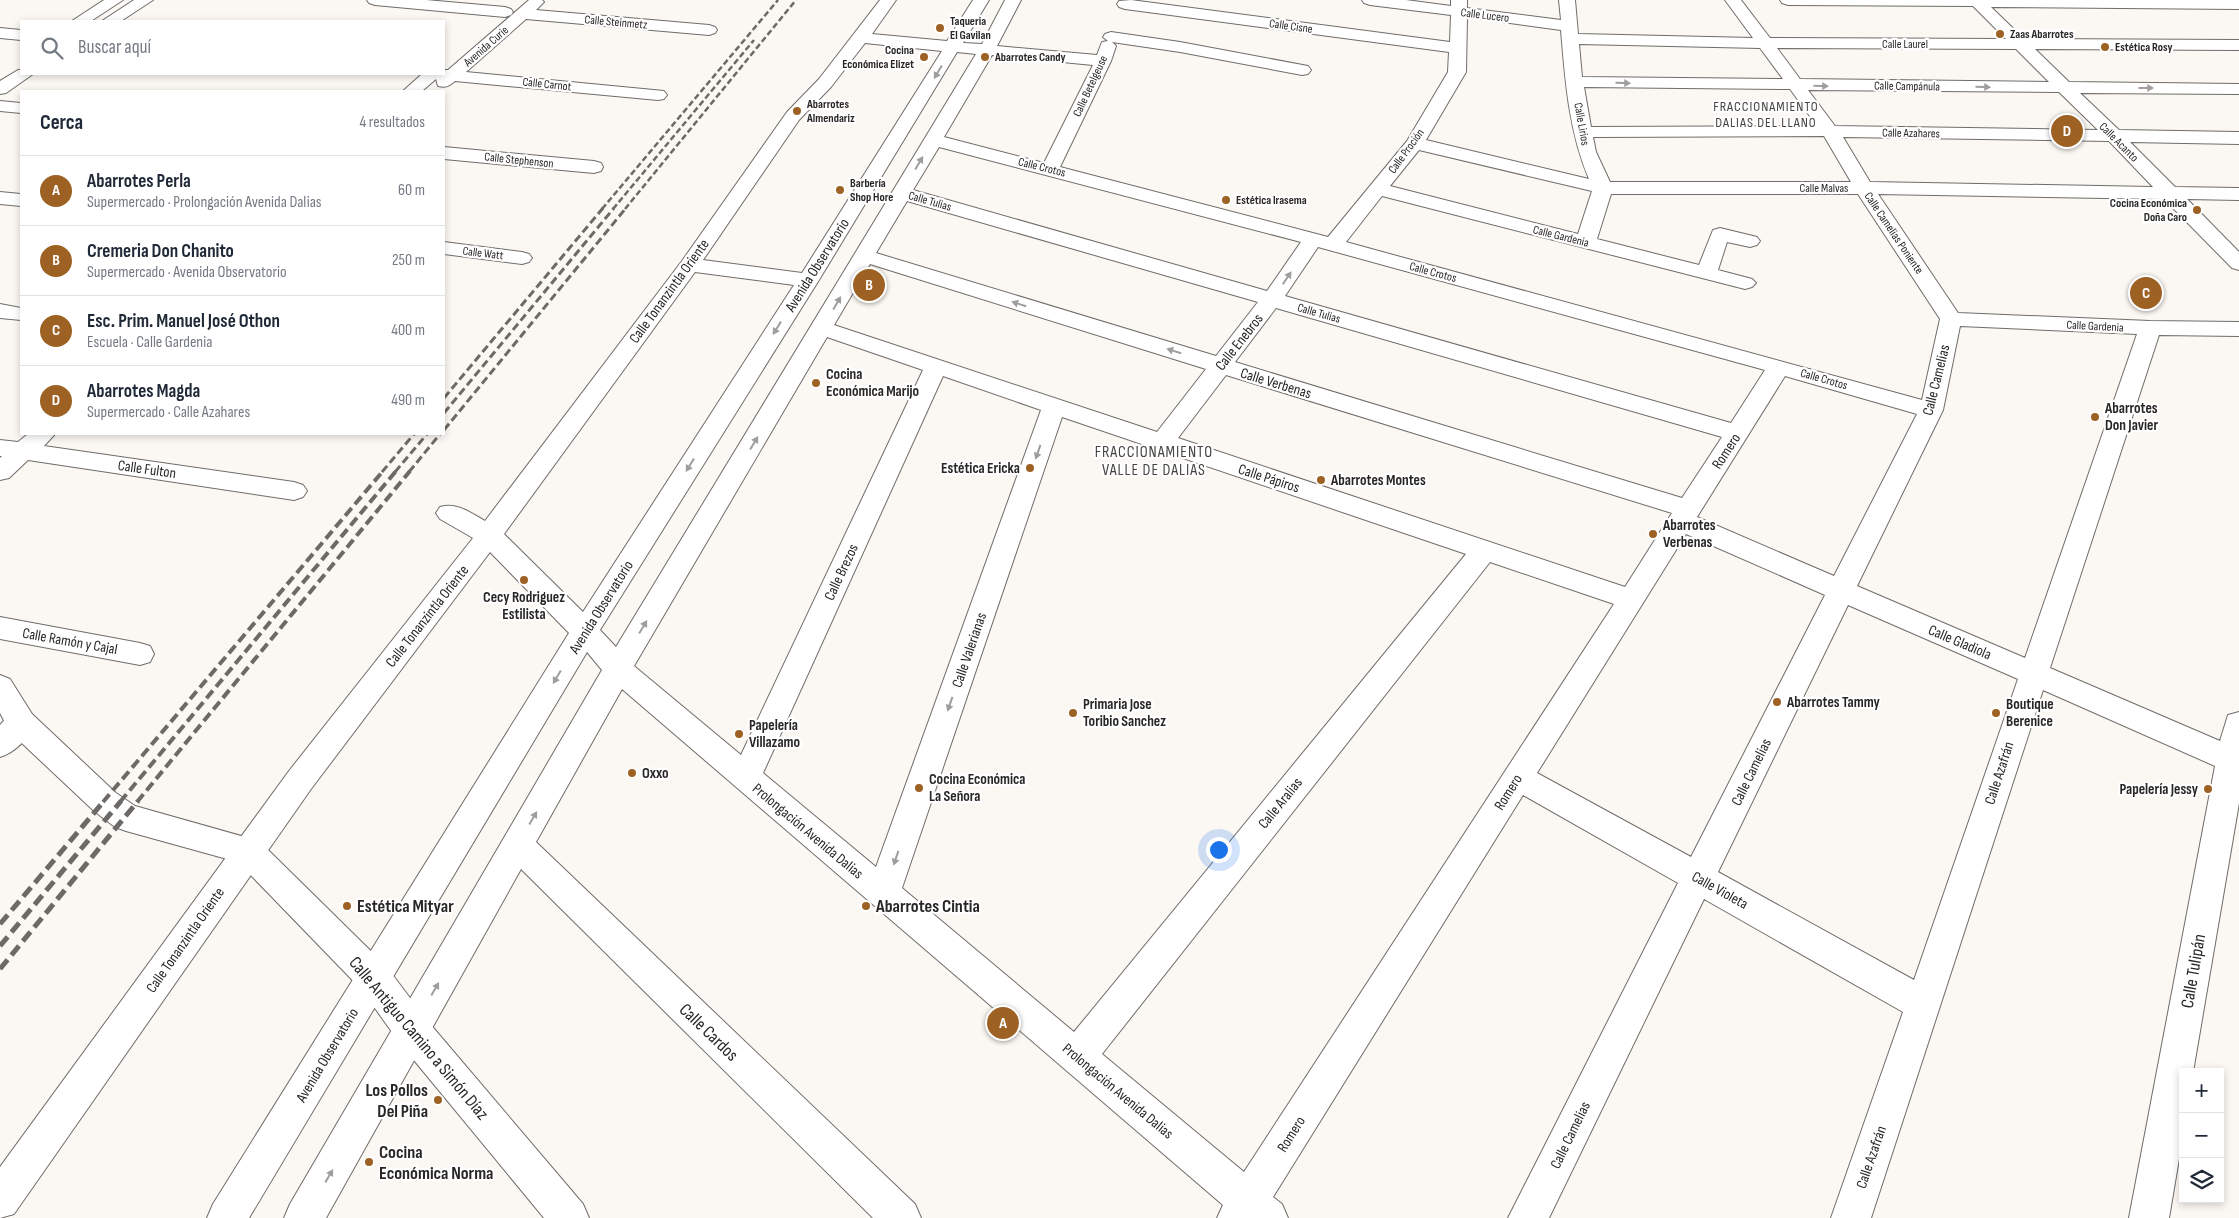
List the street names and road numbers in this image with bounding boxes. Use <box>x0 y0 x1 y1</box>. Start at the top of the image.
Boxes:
street label: Calle Lucero <box>1460 5 1510 26</box>
street label: Calle Steinmetz <box>584 12 649 33</box>
street label: Calle Cisne <box>1268 16 1314 37</box>
street label: Avenida Curie <box>460 23 512 71</box>
street label: Calle Laurel <box>1882 37 1928 52</box>
street label: Calle Betelgeuse <box>1070 53 1111 119</box>
street label: Calle Carnot <box>522 74 572 95</box>
street label: Calle Campánula <box>1874 78 1940 95</box>
street label: Calle Lirios <box>1570 102 1593 147</box>
street label: Calle Acanto <box>2096 119 2142 165</box>
street label: Calle Azahares <box>1882 125 1940 142</box>
street label: Calle Proción <box>1385 126 1428 177</box>
street label: Calle Stephenson <box>484 149 554 172</box>
street label: Calle Crotos <box>1017 154 1067 181</box>
street label: Calle Malvas <box>1800 181 1848 196</box>
street label: Calle Tulias <box>907 188 953 215</box>
street label: Calle Camelias Poniente <box>1861 189 1927 277</box>
street label: Avenida Observatorio <box>781 215 854 316</box>
street label: Calle Gardenia <box>1531 222 1591 251</box>
street label: Calle Tonanzintla Oriente <box>625 235 714 347</box>
street label: Calle Watt <box>462 244 504 263</box>
street label: Calle Crotos <box>1408 259 1458 286</box>
street label: Calle Tulias <box>1296 300 1342 327</box>
street label: Calle Enebros <box>1211 310 1268 375</box>
street label: Calle Gardenia <box>2066 318 2124 336</box>
street label: Calle Camelias <box>1919 343 1954 418</box>
street label: Calle Verbenas <box>1238 364 1314 403</box>
street label: Calle Crotos <box>1799 366 1849 393</box>
street label: Romero <box>1708 430 1745 473</box>
street label: Calle Fulton <box>117 456 177 483</box>
street label: Calle Pápiros <box>1236 460 1302 497</box>
street label: Calle Brezos <box>820 541 863 604</box>
street label: Avenida Observatorio <box>565 557 638 658</box>
street label: Calle Tonanzintla Oriente <box>382 561 473 671</box>
street label: Calle Valerianas <box>948 610 991 690</box>
street label: Calle Gladiola <box>1925 621 1994 664</box>
street label: Calle Ramón y Cajal <box>21 624 119 659</box>
street label: Calle Camelias <box>1727 736 1776 809</box>
street label: Calle Azafrán <box>1980 739 2019 807</box>
street label: Romero <box>1490 771 1527 814</box>
street label: Calle Aralias <box>1254 774 1307 833</box>
street label: Prolongación Avenida Dalias <box>748 779 867 883</box>
street label: Calle Violeta <box>1688 867 1751 914</box>
street label: Calle Tonanzintla Oriente <box>142 884 229 997</box>
street label: Calle Tulipán <box>2177 932 2210 1010</box>
street label: Calle Antiguo Camino a Simón Díaz <box>344 953 493 1124</box>
street label: Calle Cardos <box>675 999 743 1066</box>
street label: Avenida Observatorio <box>291 1005 363 1107</box>
street label: Prolongación Avenida Dalias <box>1058 1039 1177 1143</box>
street label: Calle Camelias <box>1546 1099 1595 1172</box>
street label: Romero <box>1273 1113 1310 1156</box>
street label: Calle Azafrán <box>1852 1123 1891 1191</box>

